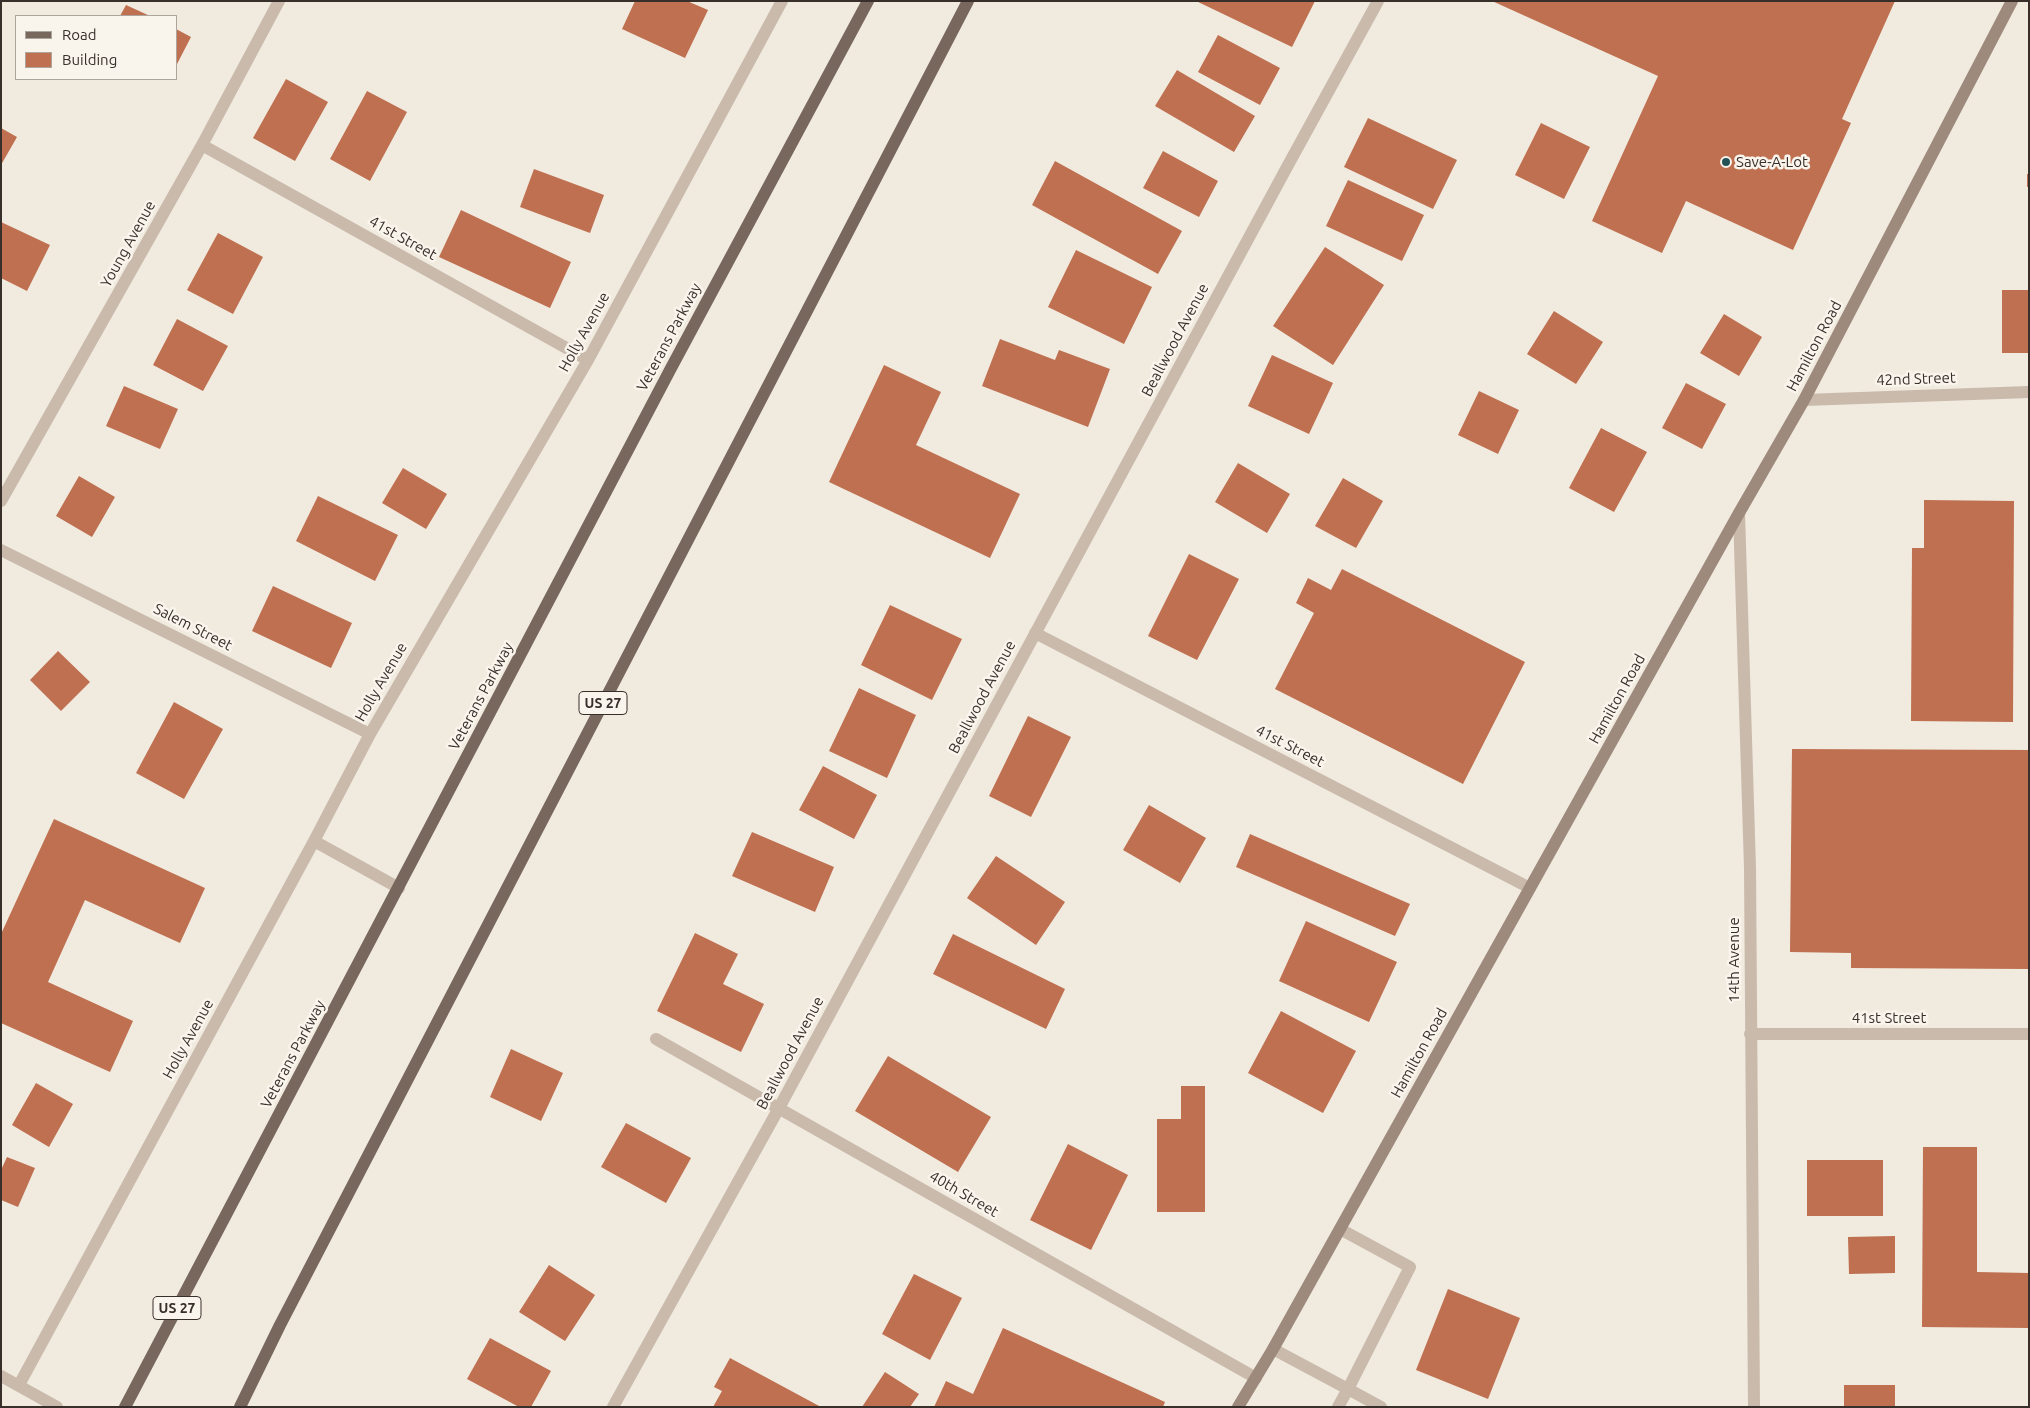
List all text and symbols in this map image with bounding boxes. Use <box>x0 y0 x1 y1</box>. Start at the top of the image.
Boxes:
legend <box>15 15 178 80</box>
text: Road <box>62 26 97 43</box>
text: Building <box>62 51 117 68</box>
place label: Save-A-Lot <box>1736 153 1808 171</box>
marker: Save-A-Lot <box>1720 156 1732 168</box>
street label: Young Avenue <box>97 197 159 291</box>
street label: 41st Street <box>366 212 440 264</box>
street label: Veterans Parkway <box>633 280 705 394</box>
street label: Beallwood Avenue <box>1138 280 1212 400</box>
street label: Holly Avenue <box>555 289 613 375</box>
street label: Hamilton Road <box>1783 298 1845 394</box>
street label: 42nd Street <box>1876 369 1956 389</box>
street label: Salem Street <box>151 599 235 655</box>
street label: Beallwood Avenue <box>945 637 1019 757</box>
street label: Holly Avenue <box>351 639 411 725</box>
street label: Veterans Parkway <box>445 639 517 753</box>
street label: Hamilton Road <box>1585 651 1649 747</box>
road number: US 27 <box>579 691 627 714</box>
street label: 41st Street <box>1253 721 1327 771</box>
street label: 14th Avenue <box>1725 917 1743 1003</box>
street label: Beallwood Avenue <box>753 993 827 1113</box>
street label: Holly Avenue <box>159 996 217 1082</box>
street label: Veterans Parkway <box>257 997 329 1111</box>
street label: Hamilton Road <box>1387 1005 1451 1101</box>
street label: 41st Street <box>1852 1009 1926 1027</box>
street label: 40th Street <box>926 1167 1002 1221</box>
road number: US 27 <box>153 1296 201 1320</box>

